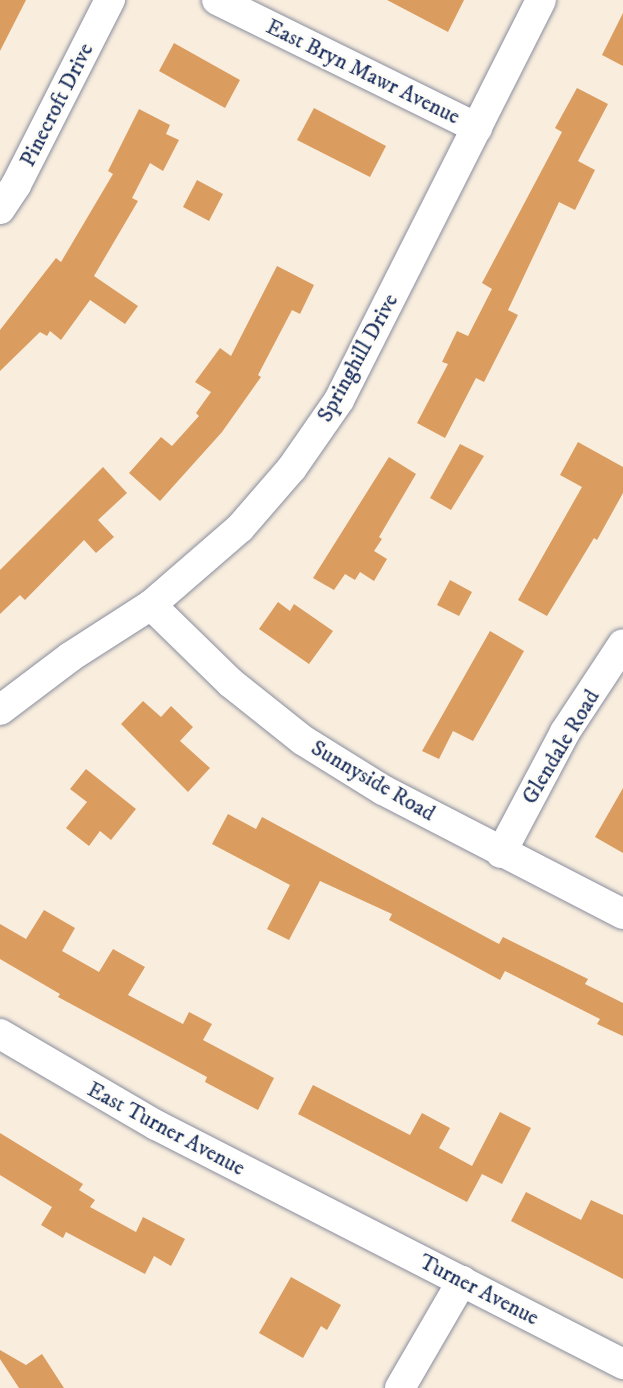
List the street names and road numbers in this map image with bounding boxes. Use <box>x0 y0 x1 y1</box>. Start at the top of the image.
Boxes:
street label: East Bryn Mawr Avenue <box>262 14 464 130</box>
street label: Pinecroft Drive <box>15 39 99 171</box>
street label: Springhill Drive <box>312 289 404 427</box>
street label: Glendale Road <box>517 685 605 809</box>
street label: Sunnyside Road <box>306 735 440 827</box>
street label: East Turner Avenue <box>83 1076 249 1182</box>
street label: Turner Avenue <box>415 1249 543 1331</box>

